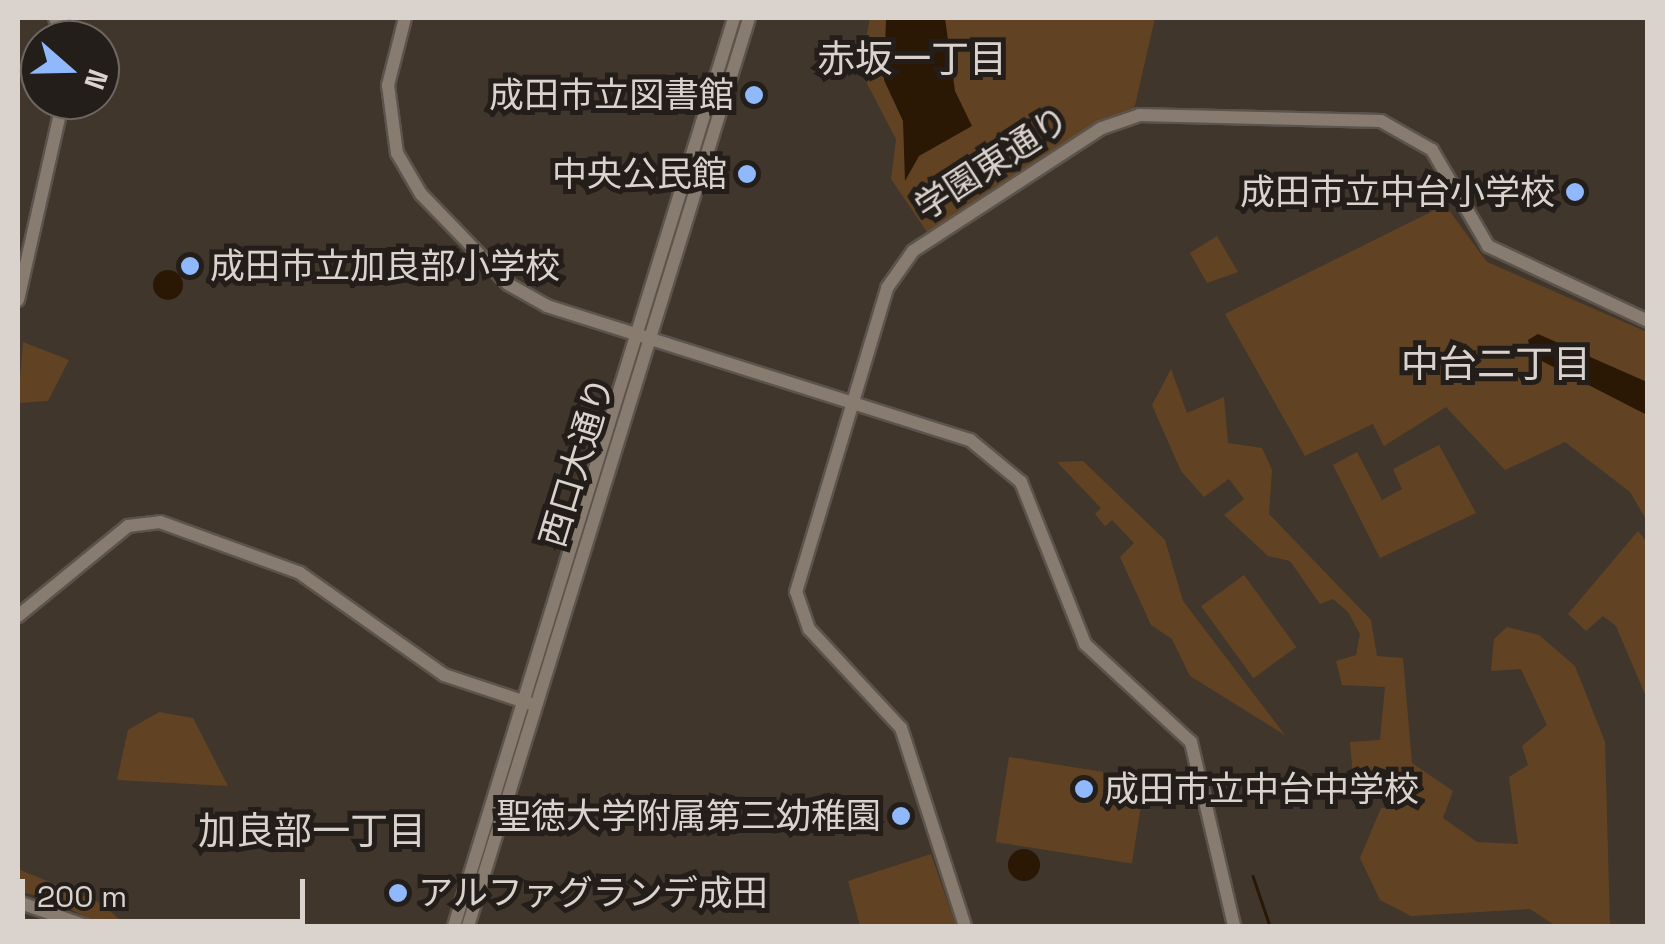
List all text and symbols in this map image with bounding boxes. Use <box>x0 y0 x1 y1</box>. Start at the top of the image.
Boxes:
north arrow <box>20 20 120 120</box>
district label: 赤坂一丁目 <box>817 37 1007 83</box>
text: N <box>76 65 116 95</box>
place label: 成田市立図書館 <box>489 74 734 116</box>
marker: 成田市立図書館 <box>743 84 765 106</box>
street label: 学園東通り <box>907 98 1077 228</box>
place label: 中央公民館 <box>552 153 727 195</box>
marker: 中央公民館 <box>736 163 758 185</box>
place label: 成田市立中台小学校 <box>1240 171 1555 213</box>
marker: 成田市立中台小学校 <box>1564 181 1586 203</box>
place label: 成田市立加良部小学校 <box>210 245 560 287</box>
marker: 成田市立加良部小学校 <box>179 255 201 277</box>
district label: 中台二丁目 <box>1401 342 1591 388</box>
street label: 西口大通り <box>531 372 623 552</box>
place label: 成田市立中台中学校 <box>1104 768 1419 810</box>
marker: 成田市立中台中学校 <box>1073 778 1095 800</box>
place label: 聖徳大学附属第三幼稚園 <box>496 795 881 837</box>
marker: 聖徳大学附属第三幼稚園 <box>890 805 912 827</box>
district label: 加良部一丁目 <box>198 809 426 855</box>
scale bar <box>25 859 310 921</box>
place label: アルファグランデ成田 <box>418 872 768 914</box>
text: 200 m <box>37 877 127 916</box>
marker: アルファグランデ成田 <box>387 882 409 904</box>

